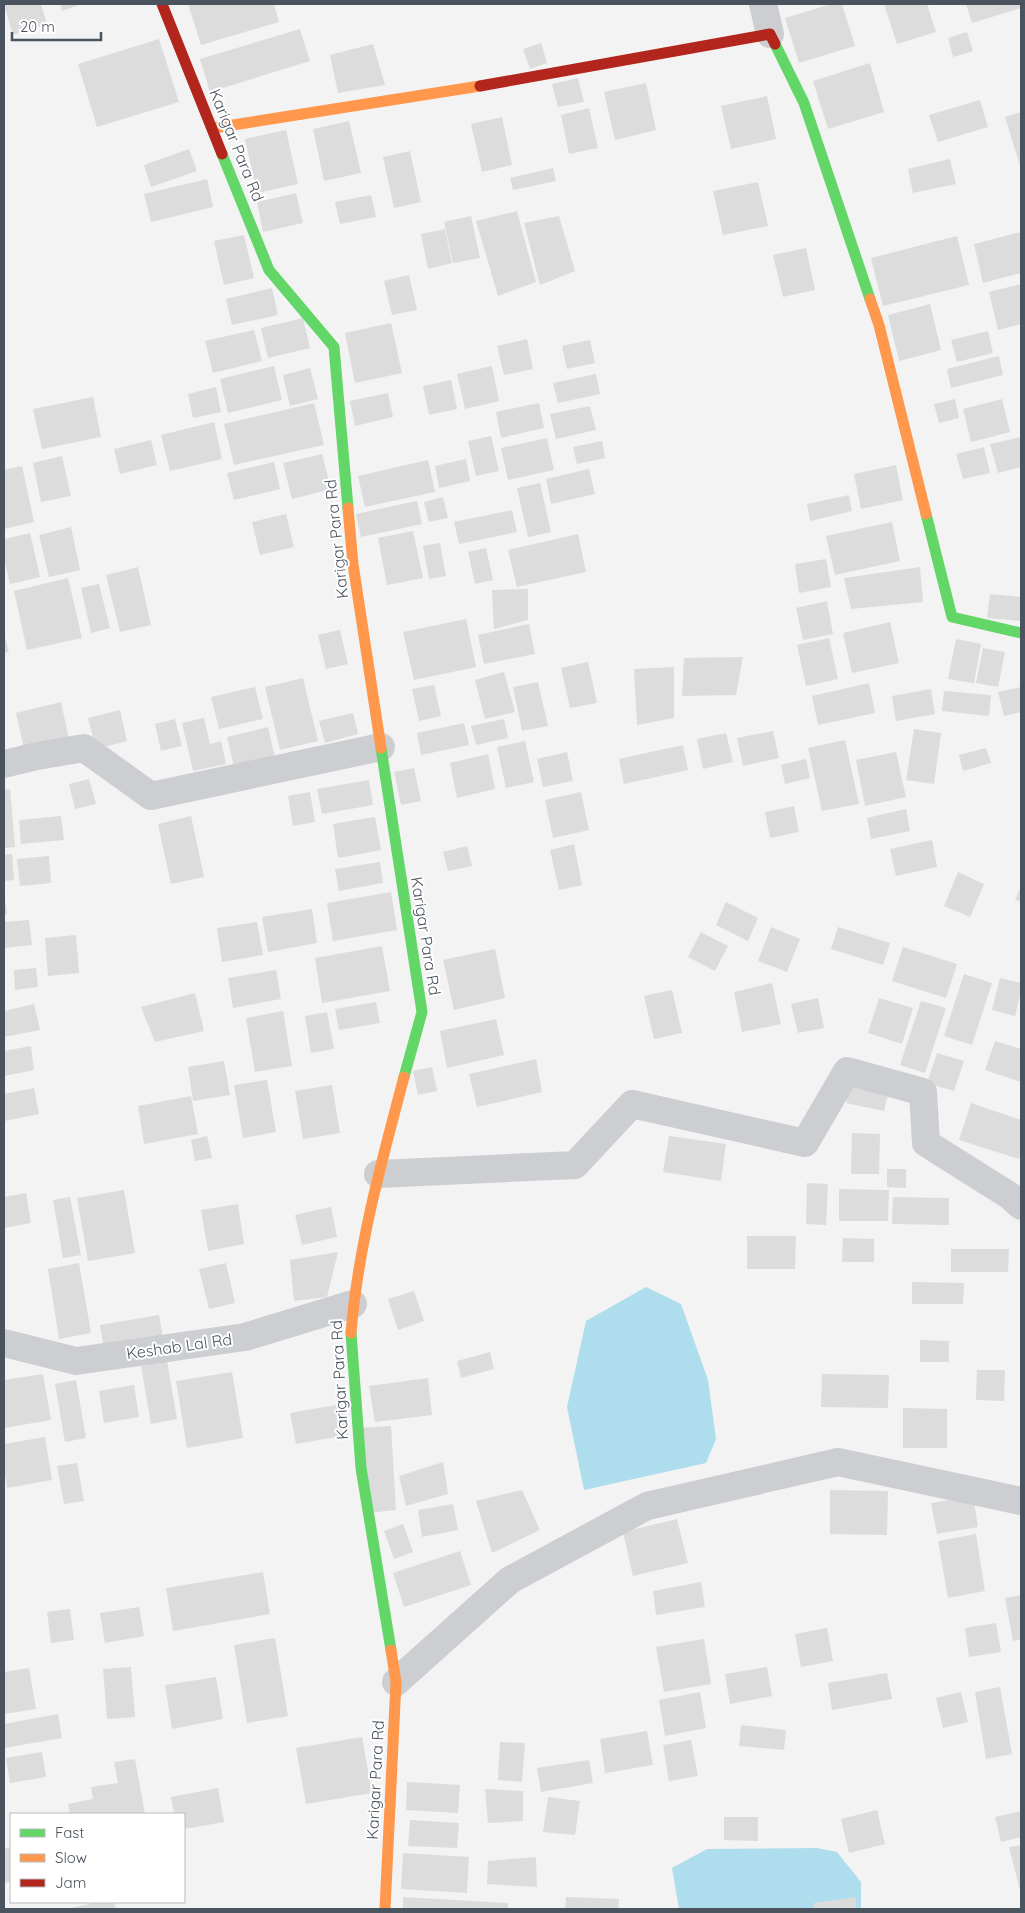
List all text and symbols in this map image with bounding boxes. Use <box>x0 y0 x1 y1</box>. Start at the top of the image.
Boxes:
scale bar <box>12 10 101 42</box>
text: 20 m <box>20 17 55 36</box>
street label: Karigar Para Rd <box>205 86 269 204</box>
street label: Karigar Para Rd <box>320 478 352 600</box>
street label: Karigar Para Rd <box>407 875 445 997</box>
street label: Karigar Para Rd <box>326 1320 352 1440</box>
street label: Keshab Lal Rd <box>125 1329 233 1363</box>
street label: Karigar Para Rd <box>362 1720 388 1840</box>
legend <box>10 1813 185 1903</box>
text: Fast <box>55 1823 84 1842</box>
text: Slow <box>55 1848 87 1867</box>
text: Jam <box>55 1873 86 1892</box>

